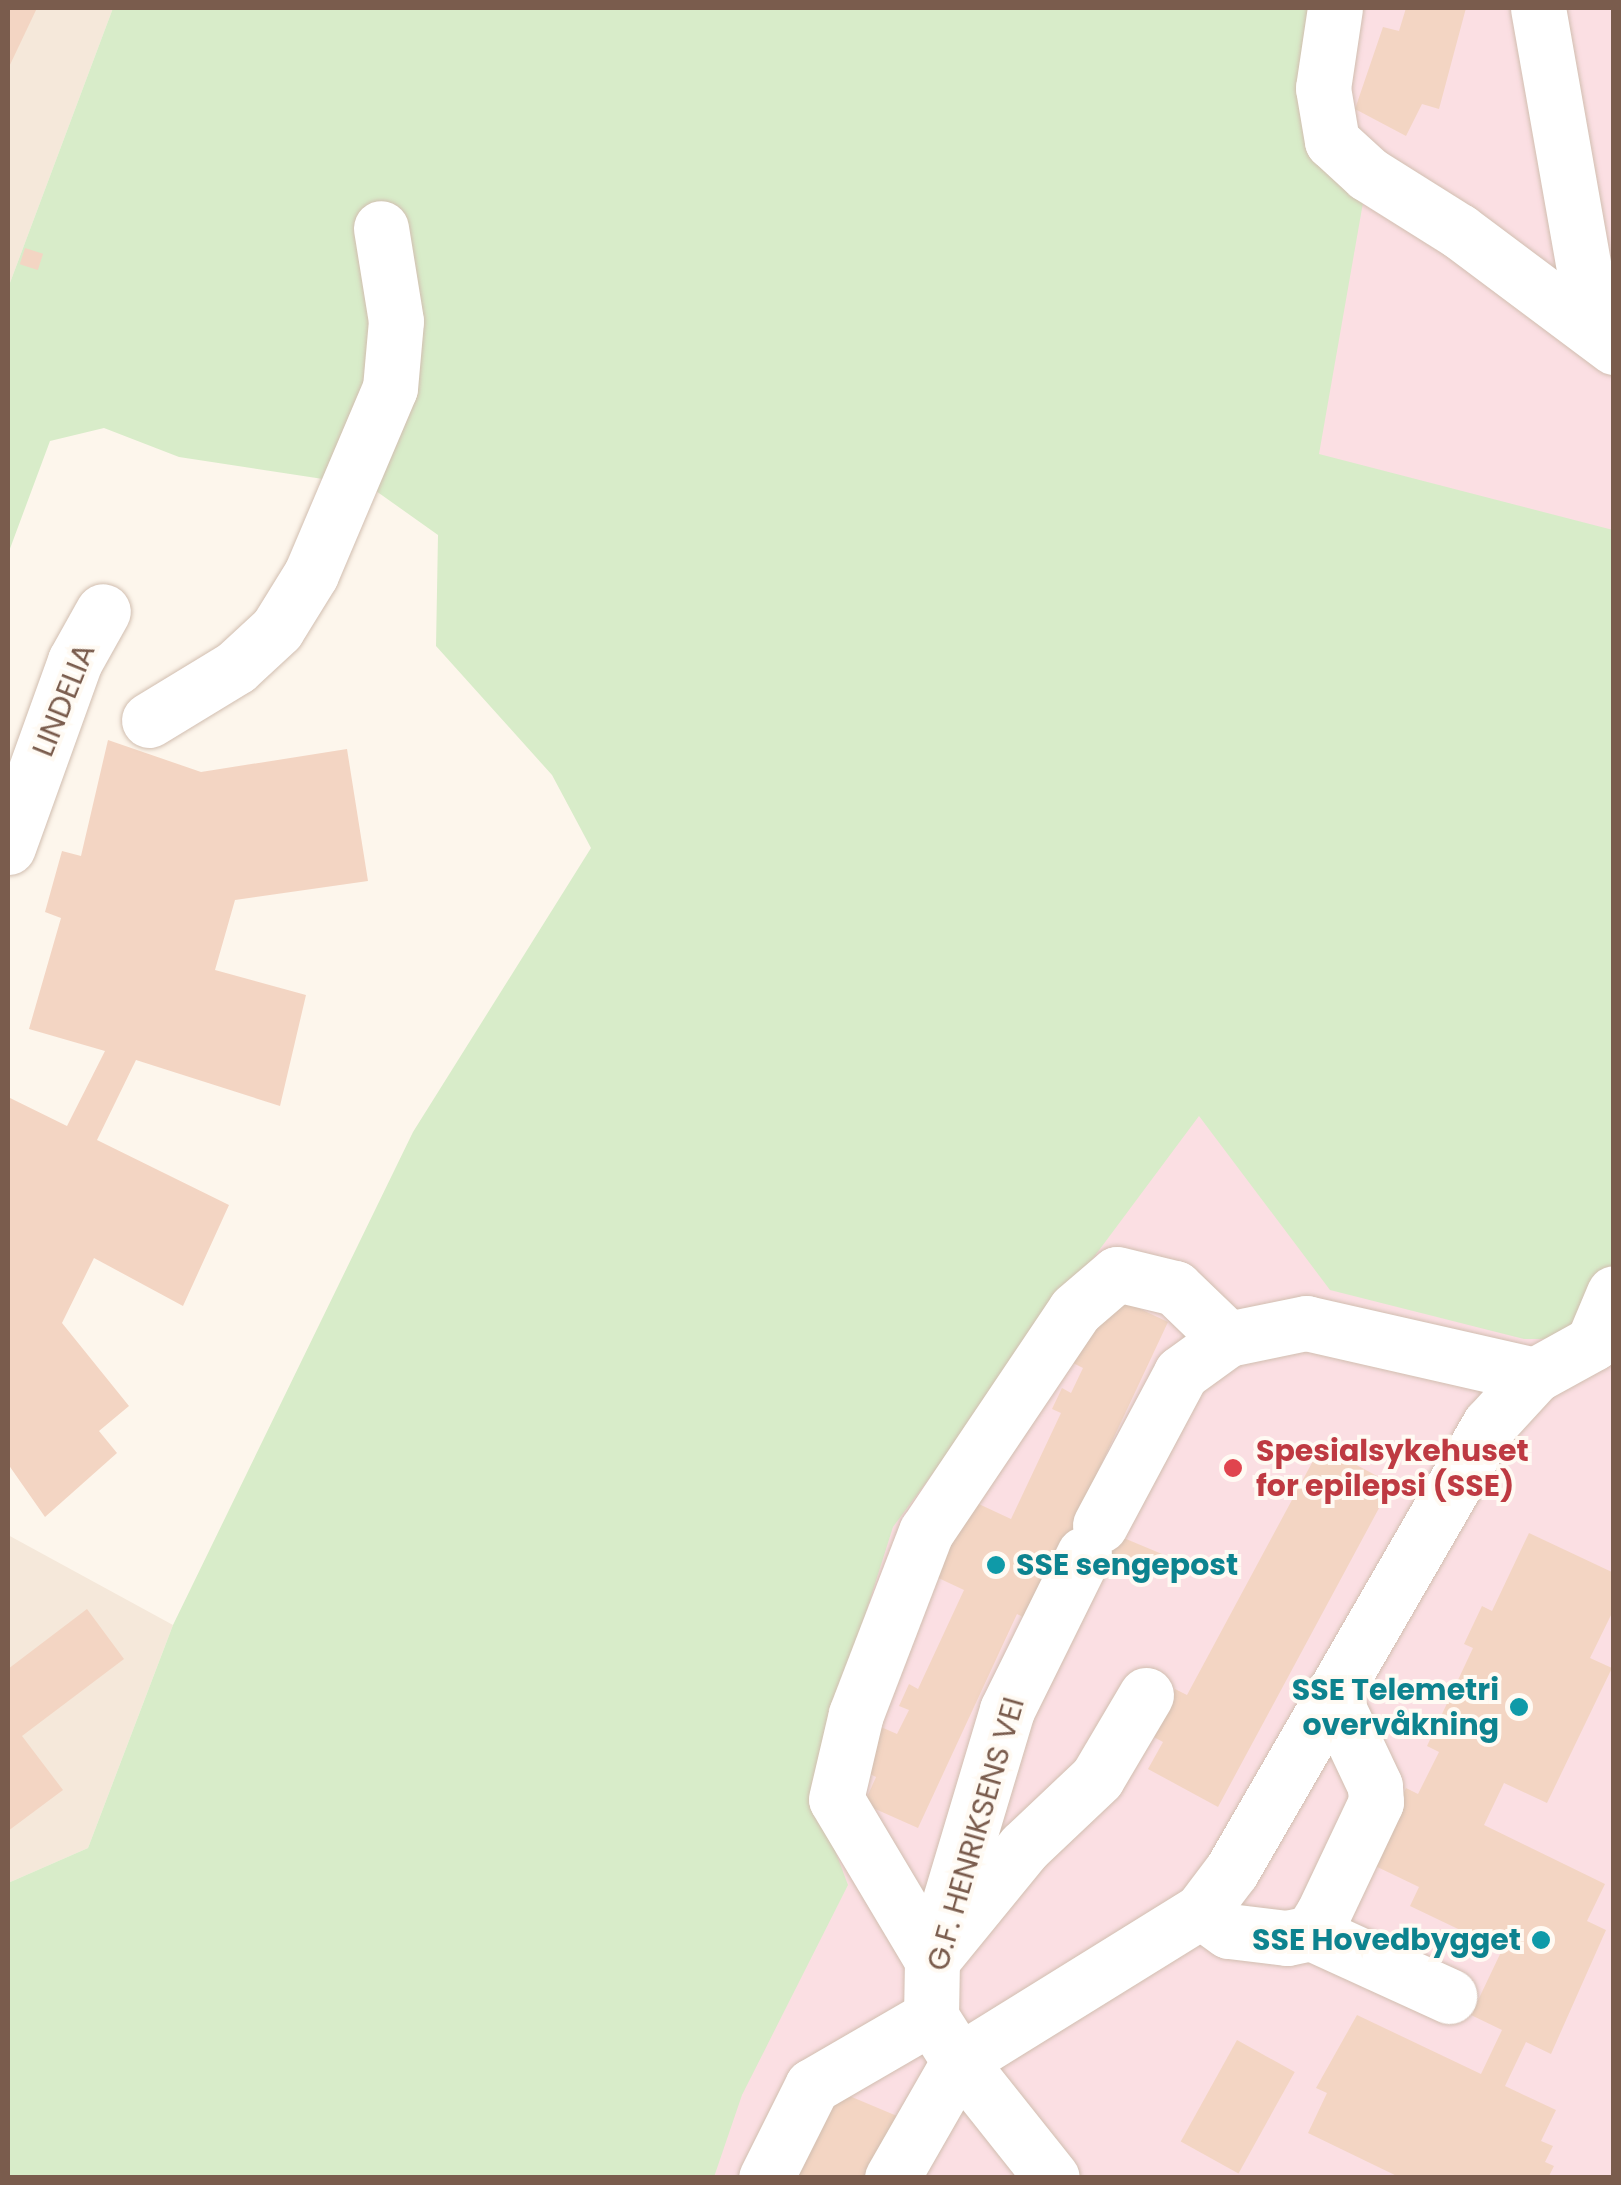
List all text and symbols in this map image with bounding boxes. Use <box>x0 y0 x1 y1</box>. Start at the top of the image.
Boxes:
street label: LINDELIA <box>25 638 103 762</box>
place label: Spesialsykehuset for epilepsi (SSE) <box>1256 1433 1529 1504</box>
marker: Spesialsykehuset for epilepsi (SSE) <box>1220 1455 1246 1481</box>
place label: SSE sengepost <box>1016 1547 1238 1583</box>
marker: SSE sengepost <box>985 1554 1007 1576</box>
place label: SSE Telemetri overvåkning <box>1292 1672 1499 1742</box>
street label: G.F. HENRIKSENS VEI <box>920 1693 1032 1975</box>
marker: SSE Telemetri overvåkning <box>1508 1696 1530 1718</box>
place label: SSE Hovedbygget <box>1252 1922 1521 1958</box>
marker: SSE Hovedbygget <box>1530 1929 1552 1951</box>

